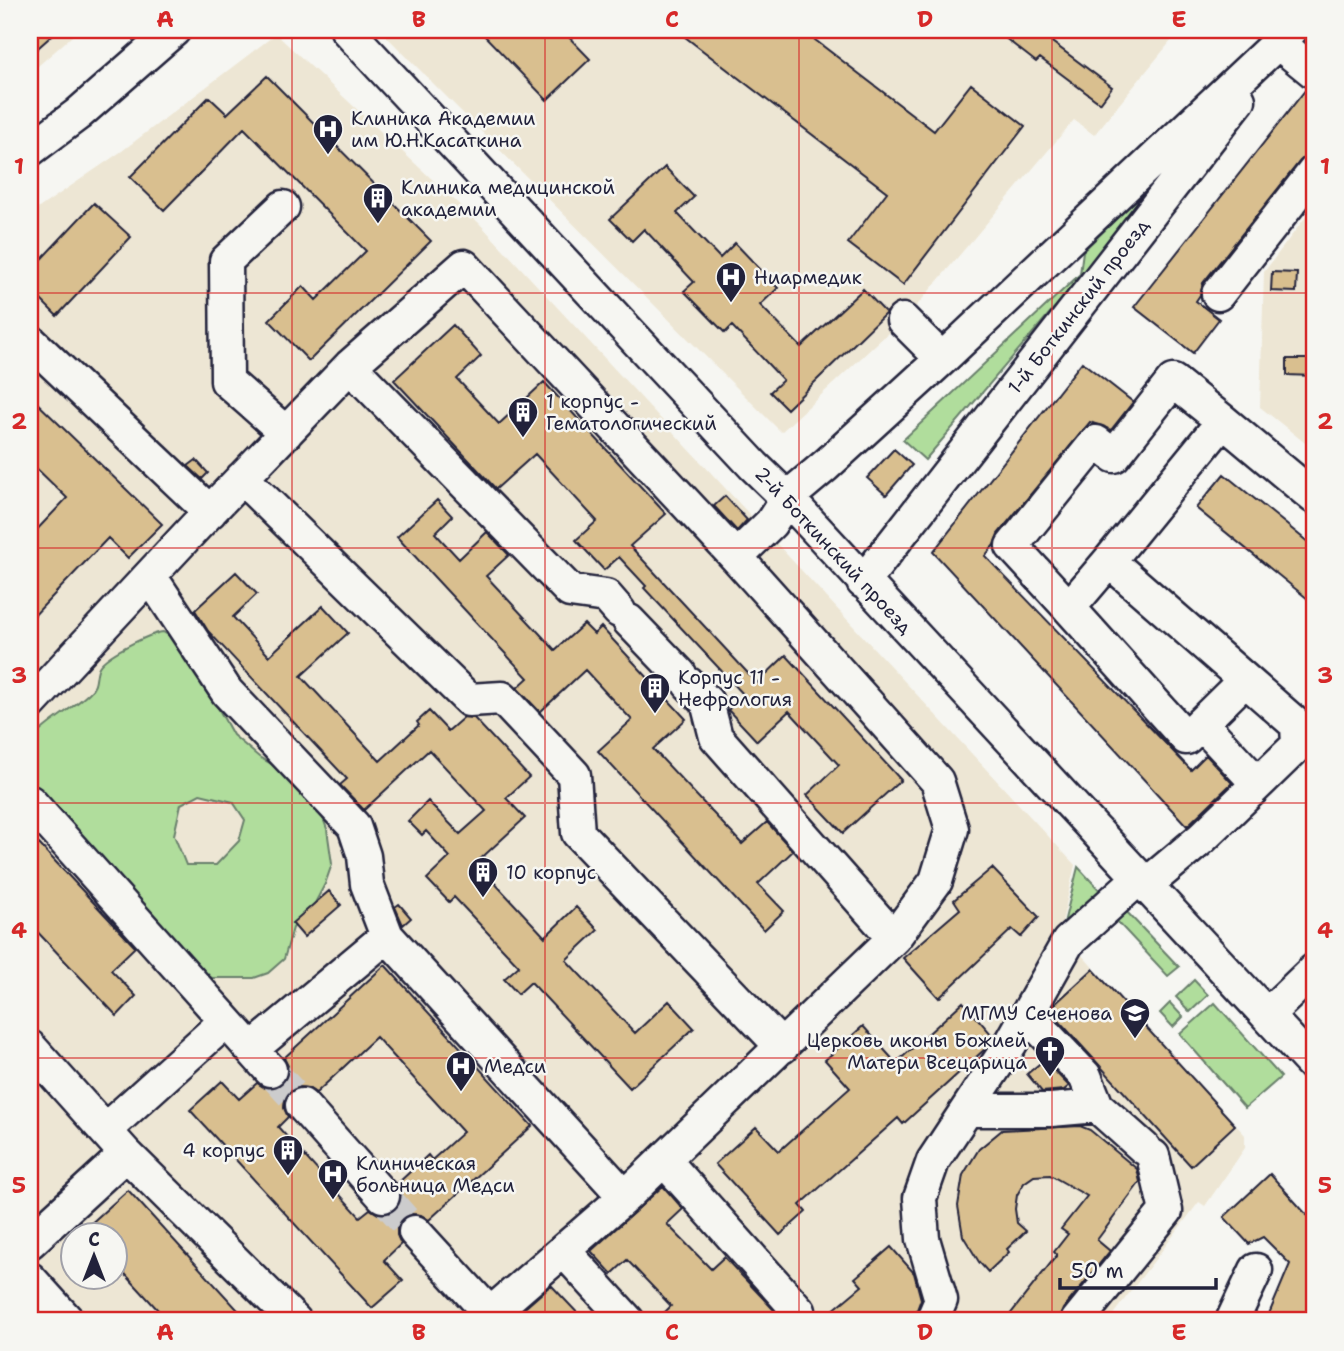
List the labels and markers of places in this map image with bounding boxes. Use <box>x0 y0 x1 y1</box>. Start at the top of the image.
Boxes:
place label: Клиника Академии им Ю.Н.Касаткина <box>351 106 536 153</box>
hospital icon: Клиника Академии им Ю.Н.Касаткина <box>311 112 345 156</box>
place label: Клиника медицинской академии <box>401 175 615 222</box>
building icon: Клиника медицинской академии <box>361 181 395 225</box>
hospital icon: Ниармедик <box>714 260 748 304</box>
place label: Ниармедик <box>754 265 862 290</box>
place label: 1 корпус - Гематологический <box>546 389 717 436</box>
building icon: 1 корпус - Гематологический <box>506 395 540 439</box>
place label: Корпус 11 - Нефрология <box>678 665 792 712</box>
building icon: Корпус 11 - Нефрология <box>638 671 672 715</box>
building icon: 10 корпус <box>466 855 500 899</box>
place label: 10 корпус <box>506 860 596 885</box>
school or university icon: МГМУ Сеченова <box>1118 996 1152 1040</box>
place label: МГМУ Сеченова <box>961 1001 1112 1026</box>
place label: Церковь иконы Божией Матери Всецарица <box>807 1028 1027 1075</box>
church icon: Церковь иконы Божией Матери Всецарица <box>1033 1034 1067 1078</box>
hospital icon: Медси <box>444 1049 478 1093</box>
place label: Медси <box>484 1054 546 1079</box>
building icon: 4 корпус <box>271 1133 305 1177</box>
place label: 4 корпус <box>182 1138 265 1163</box>
place label: Клиническая больница Медси <box>356 1151 515 1198</box>
hospital icon: Клиническая больница Медси <box>316 1157 350 1201</box>

